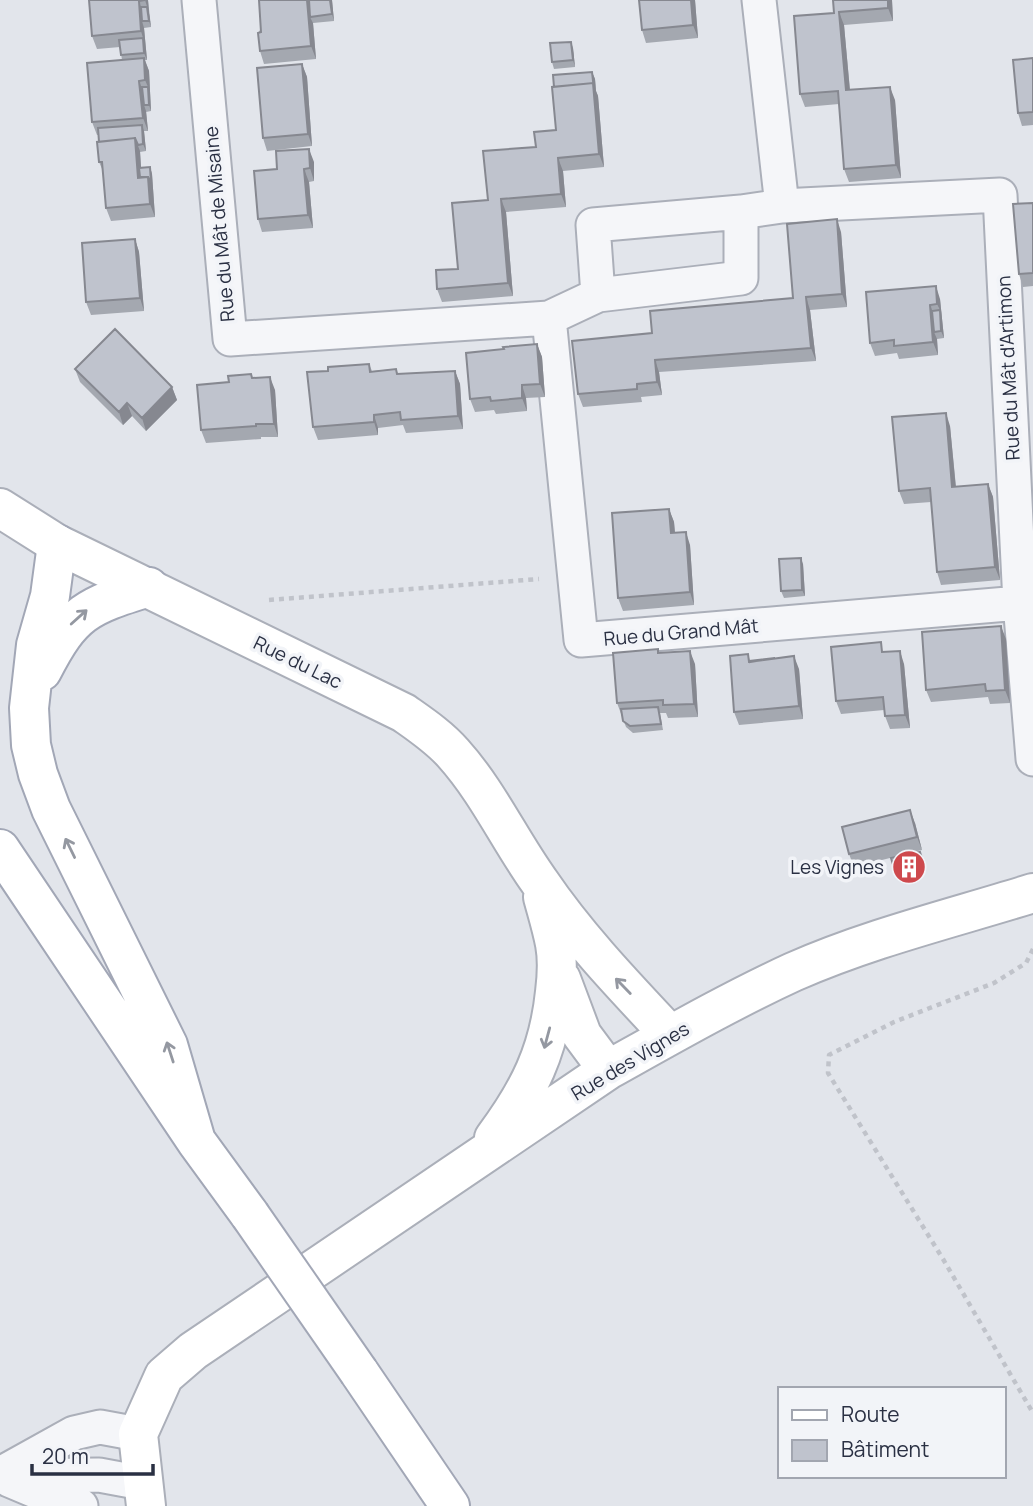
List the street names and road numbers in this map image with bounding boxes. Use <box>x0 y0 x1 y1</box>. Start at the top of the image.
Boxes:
street label: Rue du Mât de Misaine <box>197 125 241 323</box>
street label: Rue du Mât d'Artimon <box>990 275 1026 461</box>
street label: Rue du Grand Mât <box>602 612 760 652</box>
street label: Rue du Lac <box>249 629 347 695</box>
street label: Rue des Vignes <box>566 1015 694 1106</box>

